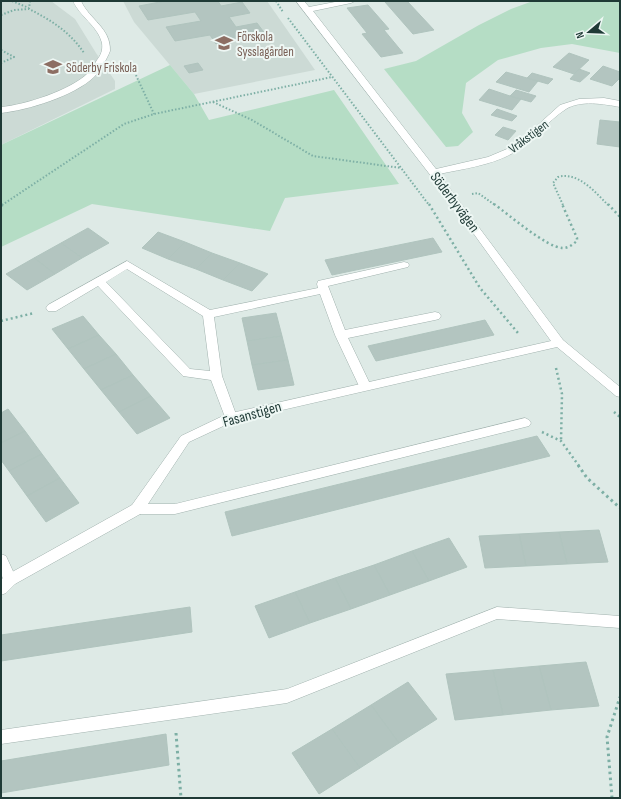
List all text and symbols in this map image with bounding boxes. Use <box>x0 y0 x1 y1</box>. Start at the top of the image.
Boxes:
north arrow <box>569 12 609 52</box>
place label: Förskola Sysslagården <box>237 29 294 60</box>
text: N <box>573 30 587 40</box>
school or university icon: Förskola Sysslagården <box>214 33 234 53</box>
school or university icon: Söderby Friskola <box>43 57 63 77</box>
place label: Söderby Friskola <box>66 60 137 76</box>
street label: Vråkstigen <box>505 117 552 157</box>
street label: Söderbyvägen <box>426 168 484 236</box>
street label: Fasanstigen <box>221 397 284 432</box>

